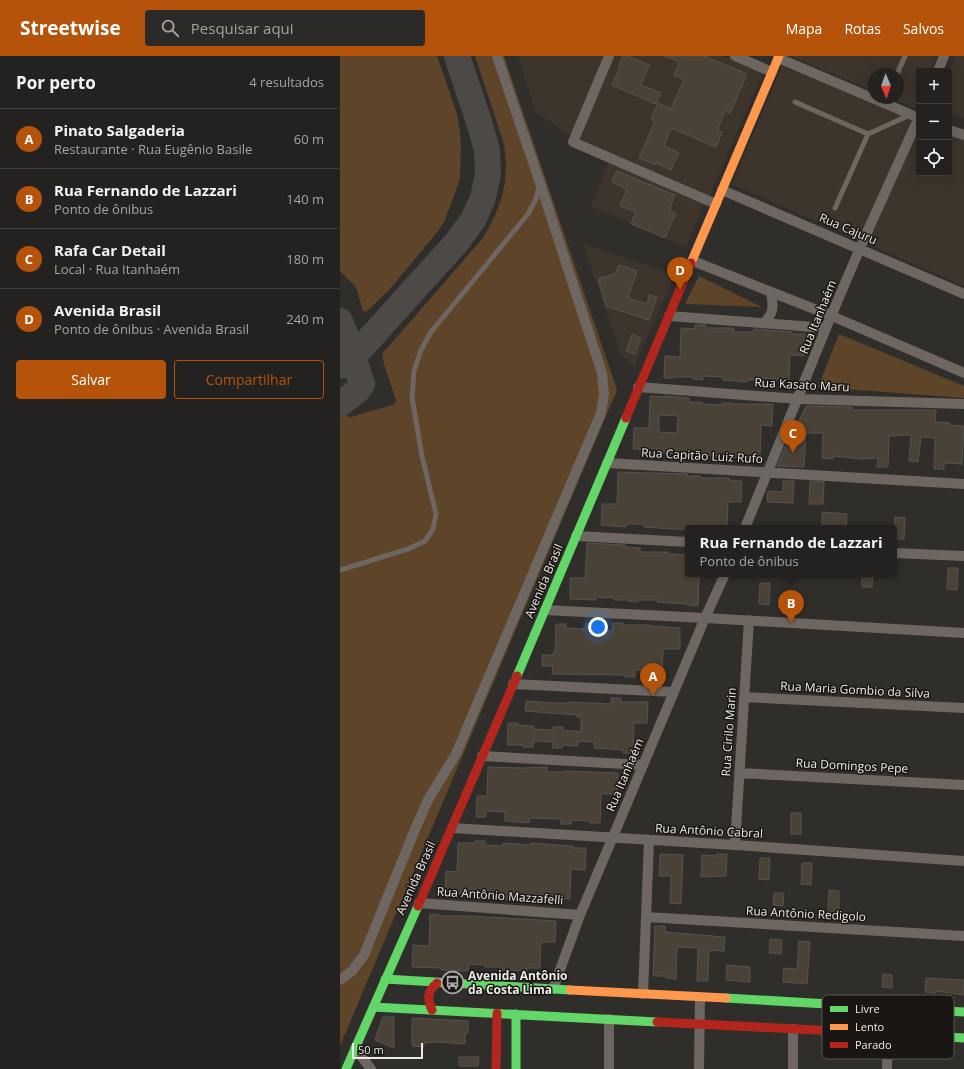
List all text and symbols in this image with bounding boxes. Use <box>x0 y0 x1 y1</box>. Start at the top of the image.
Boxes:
search box <box>145 10 425 46</box>
text: Streetwise <box>20 15 121 41</box>
icon: search <box>159 17 181 39</box>
text: Pesquisar aqui <box>191 18 294 38</box>
text: Mapa <box>786 19 822 38</box>
text: Rotas <box>844 19 881 38</box>
text: Salvos <box>903 19 944 38</box>
north arrow <box>868 68 904 104</box>
map controls <box>916 68 952 176</box>
button: + <box>916 68 952 104</box>
text: Por perto <box>16 71 96 94</box>
text: 4 resultados <box>249 73 324 91</box>
button: − <box>916 104 952 140</box>
text: Pinato Salgaderia <box>54 120 185 140</box>
text: A <box>25 130 33 148</box>
text: 60 m <box>294 130 324 148</box>
text: Restaurante · Rua Eugênio Basile <box>54 140 252 158</box>
button: locate <box>916 140 952 176</box>
text: Rua Fernando de Lazzari <box>54 180 237 200</box>
text: B <box>25 190 33 208</box>
text: 140 m <box>286 190 324 208</box>
text: Ponto de ônibus <box>54 200 153 218</box>
street label: Rua Cajuru <box>817 209 880 248</box>
text: Rafa Car Detail <box>54 240 166 260</box>
text: C <box>25 250 33 268</box>
text: 180 m <box>286 250 324 268</box>
pin: D <box>667 257 693 290</box>
text: Local · Rua Itanhaém <box>54 260 180 278</box>
street label: Rua Itanhaém <box>795 277 840 356</box>
text: Avenida Brasil <box>54 300 161 320</box>
text: D <box>24 310 34 328</box>
text: 240 m <box>286 310 324 328</box>
text: Ponto de ônibus · Avenida Brasil <box>54 320 249 338</box>
button: Salvar <box>16 360 166 399</box>
button: Compartilhar <box>174 360 324 399</box>
street label: Rua Kasato Maru <box>754 374 850 395</box>
pin: C <box>780 420 806 453</box>
street label: Rua Capitão Luiz Rufo <box>641 444 763 467</box>
popup <box>685 525 897 577</box>
text: Rua Fernando de Lazzari <box>700 532 882 552</box>
street label: Avenida Brasil <box>520 541 567 620</box>
text: Ponto de ônibus <box>700 552 799 570</box>
pin: B <box>778 590 804 623</box>
your location <box>588 617 608 637</box>
pin: A <box>640 663 666 696</box>
street label: Rua Maria Gombio da Silva <box>780 677 930 702</box>
street label: Rua Cirilo Marin <box>717 687 740 777</box>
street label: Rua Itanhaém <box>601 736 648 814</box>
street label: Rua Domingos Pepe <box>795 754 909 777</box>
street label: Rua Antônio Cabral <box>655 819 763 842</box>
street label: Avenida Brasil <box>392 838 439 917</box>
street label: Rua Antônio Mazzafelli <box>436 883 564 908</box>
street label: Rua Antônio Redigolo <box>746 902 866 925</box>
place label: Avenida Antônio da Costa Lima <box>468 967 568 998</box>
bus stop icon: Avenida Antônio da Costa Lima <box>440 970 466 996</box>
legend <box>822 995 954 1059</box>
text: Livre <box>855 1001 880 1016</box>
text: Lento <box>855 1019 885 1034</box>
text: Parado <box>855 1037 892 1052</box>
scale bar <box>352 1041 423 1060</box>
text: 50 m <box>358 1042 384 1057</box>

